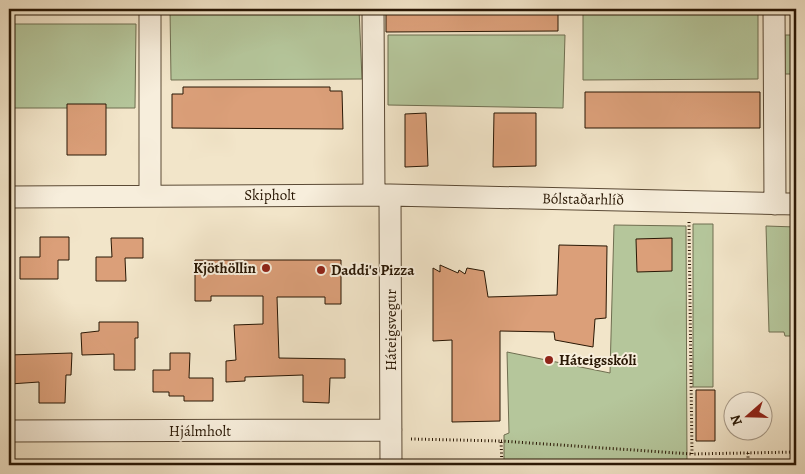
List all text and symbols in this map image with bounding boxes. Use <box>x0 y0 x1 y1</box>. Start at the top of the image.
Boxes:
street label: Skipholt <box>244 185 296 205</box>
street label: Bólstaðarhlíð <box>542 188 624 210</box>
place label: Kjöthöllin <box>193 258 257 278</box>
place label: Daddi's Pizza <box>331 260 415 280</box>
marker: Kjöthöllin <box>260 262 272 274</box>
marker: Daddi's Pizza <box>315 264 327 276</box>
street label: Háteigsvegur <box>381 289 401 371</box>
place label: Háteigsskóli <box>559 350 637 370</box>
marker: Háteigsskóli <box>543 354 555 366</box>
north arrow <box>722 392 772 442</box>
text: N <box>726 412 747 428</box>
street label: Hjálmholt <box>169 421 231 441</box>

